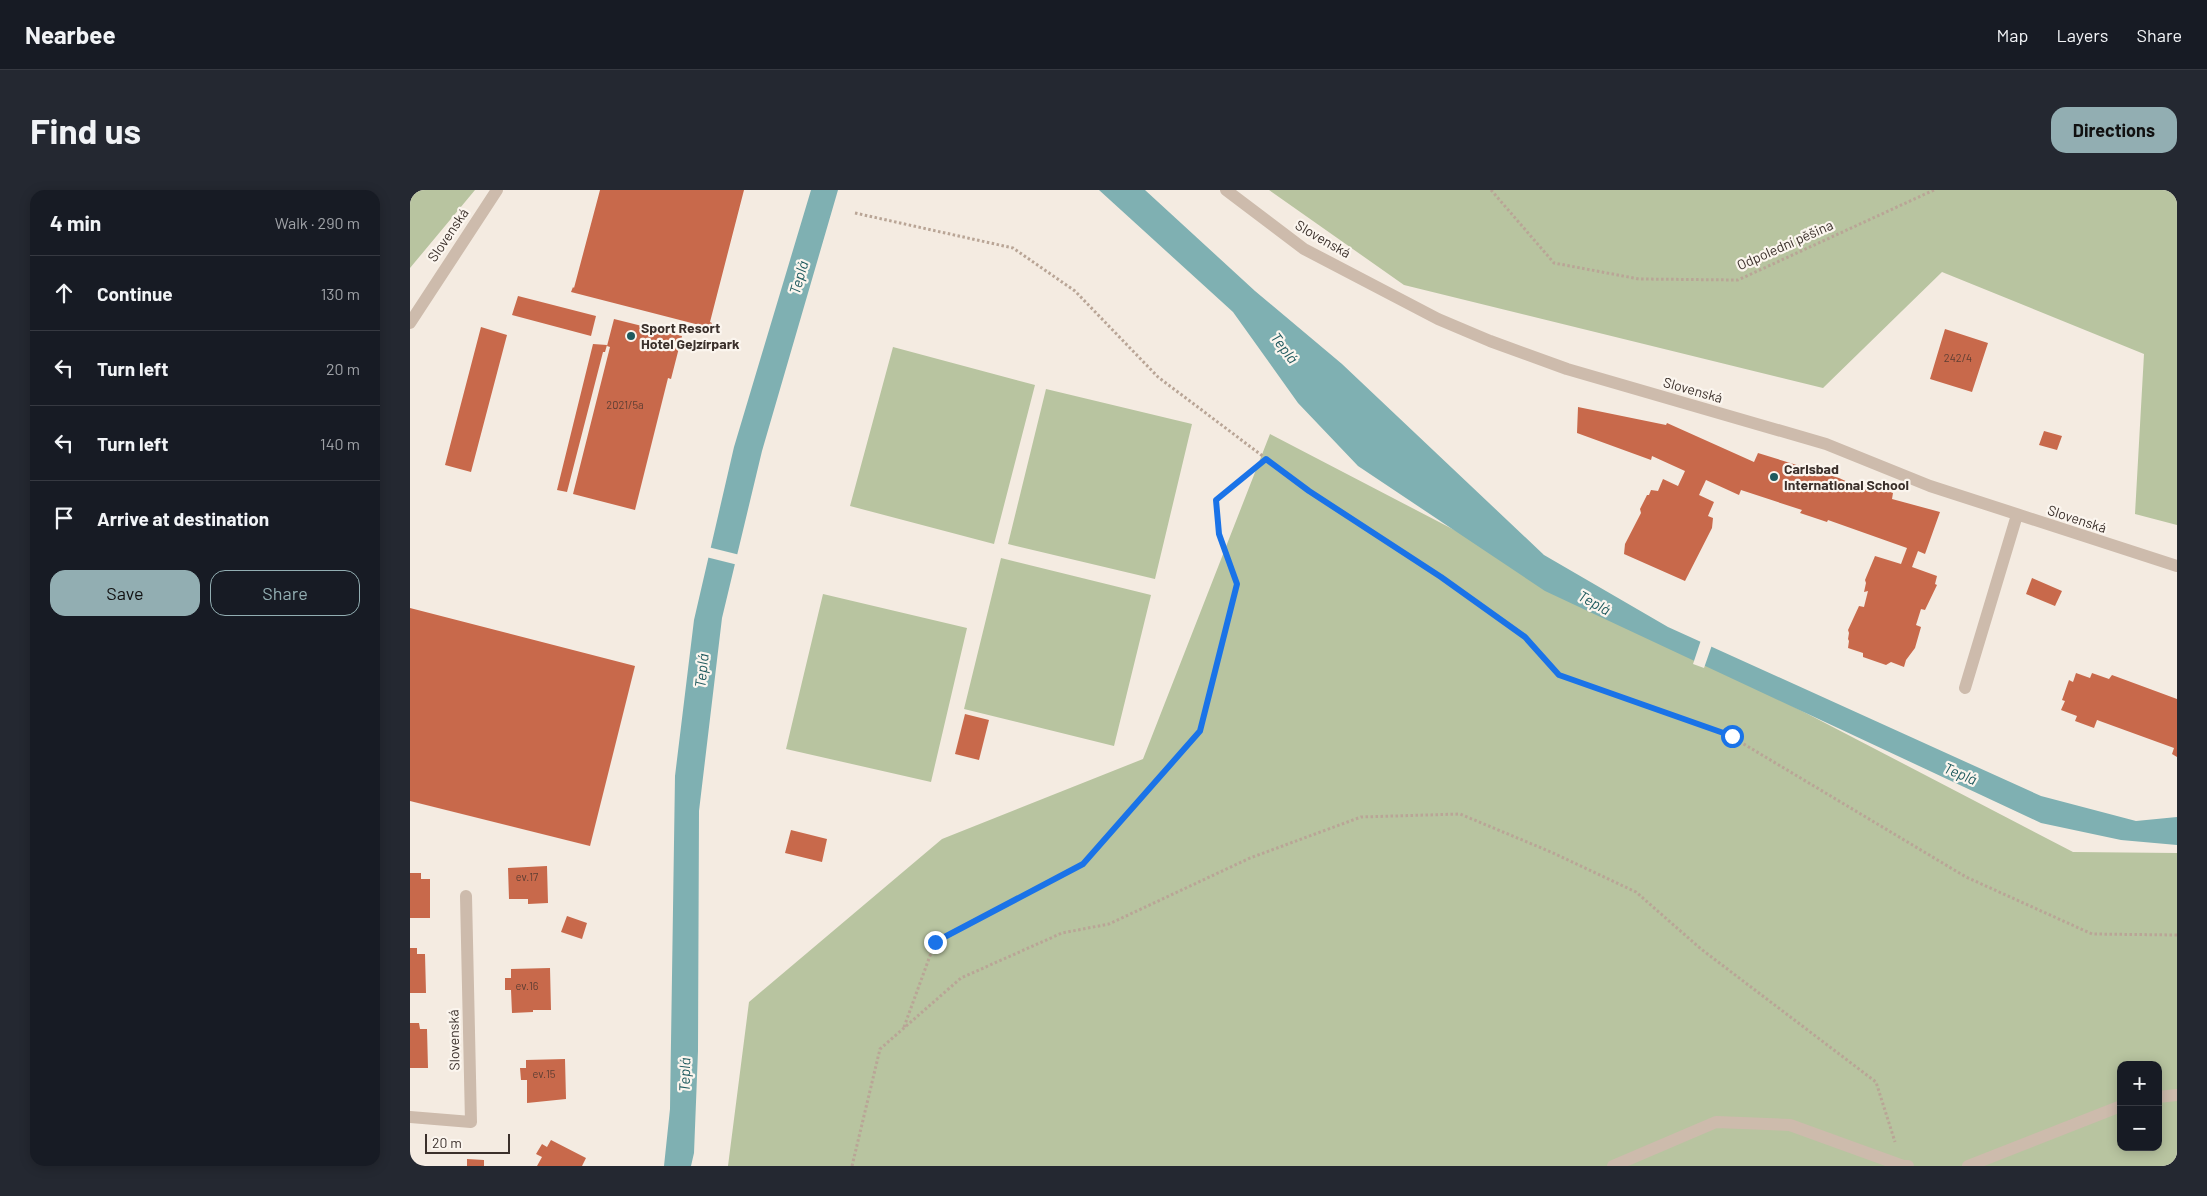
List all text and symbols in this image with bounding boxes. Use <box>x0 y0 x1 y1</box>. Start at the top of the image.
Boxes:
text: Nearbee <box>25 20 116 49</box>
text: Map <box>1996 24 2028 46</box>
text: Layers <box>2056 24 2109 46</box>
text: Share <box>2137 24 2182 46</box>
button: Directions <box>2051 107 2177 153</box>
text: Find us <box>30 109 141 151</box>
street label: Slovenská <box>424 205 472 265</box>
text: 4 min <box>50 210 101 235</box>
text: Walk · 290 m <box>275 213 360 232</box>
street label: Slovenská <box>1293 216 1354 261</box>
street label: Odpolední pěšina <box>1734 216 1835 273</box>
water label: Teplá <box>785 258 812 296</box>
icon: ahead <box>50 279 78 307</box>
text: Continue <box>97 282 173 305</box>
text: 130 m <box>321 284 360 303</box>
place label: Sport Resort Hotel Gejzírpark <box>641 319 740 352</box>
water label: Teplá <box>1267 328 1303 367</box>
marker: Sport Resort Hotel Gejzírpark <box>625 330 637 342</box>
house number: 242/4 <box>1944 351 1972 364</box>
icon: left <box>50 354 78 382</box>
text: Turn left <box>97 357 168 380</box>
text: 20 m <box>326 359 360 378</box>
street label: Slovenská <box>1662 373 1725 406</box>
house number: 2021/5a <box>606 398 644 411</box>
icon: left <box>50 429 78 457</box>
text: Turn left <box>97 432 168 455</box>
text: 140 m <box>320 434 360 453</box>
place label: Carlsbad International School <box>1784 460 1909 493</box>
marker: Carlsbad International School <box>1768 471 1780 483</box>
street label: Slovenská <box>2046 501 2109 536</box>
icon: arrive <box>50 504 78 532</box>
text: Arrive at destination <box>97 507 269 530</box>
button: Save <box>50 570 200 616</box>
button: Share <box>210 570 360 616</box>
water label: Teplá <box>1575 586 1614 618</box>
water label: Teplá <box>690 653 712 689</box>
route start <box>1721 725 1744 748</box>
water label: Teplá <box>1941 758 1980 788</box>
house number: ev.17 <box>516 870 538 883</box>
route end <box>924 931 947 954</box>
house number: ev.16 <box>515 979 539 992</box>
street label: Slovenská <box>444 1009 463 1071</box>
water label: Teplá <box>675 1057 693 1092</box>
map controls <box>2117 1061 2162 1151</box>
button: + <box>2117 1061 2162 1106</box>
house number: ev.15 <box>532 1067 556 1080</box>
button: − <box>2117 1106 2162 1151</box>
scale bar <box>425 1131 510 1154</box>
text: 20 m <box>432 1134 462 1151</box>

